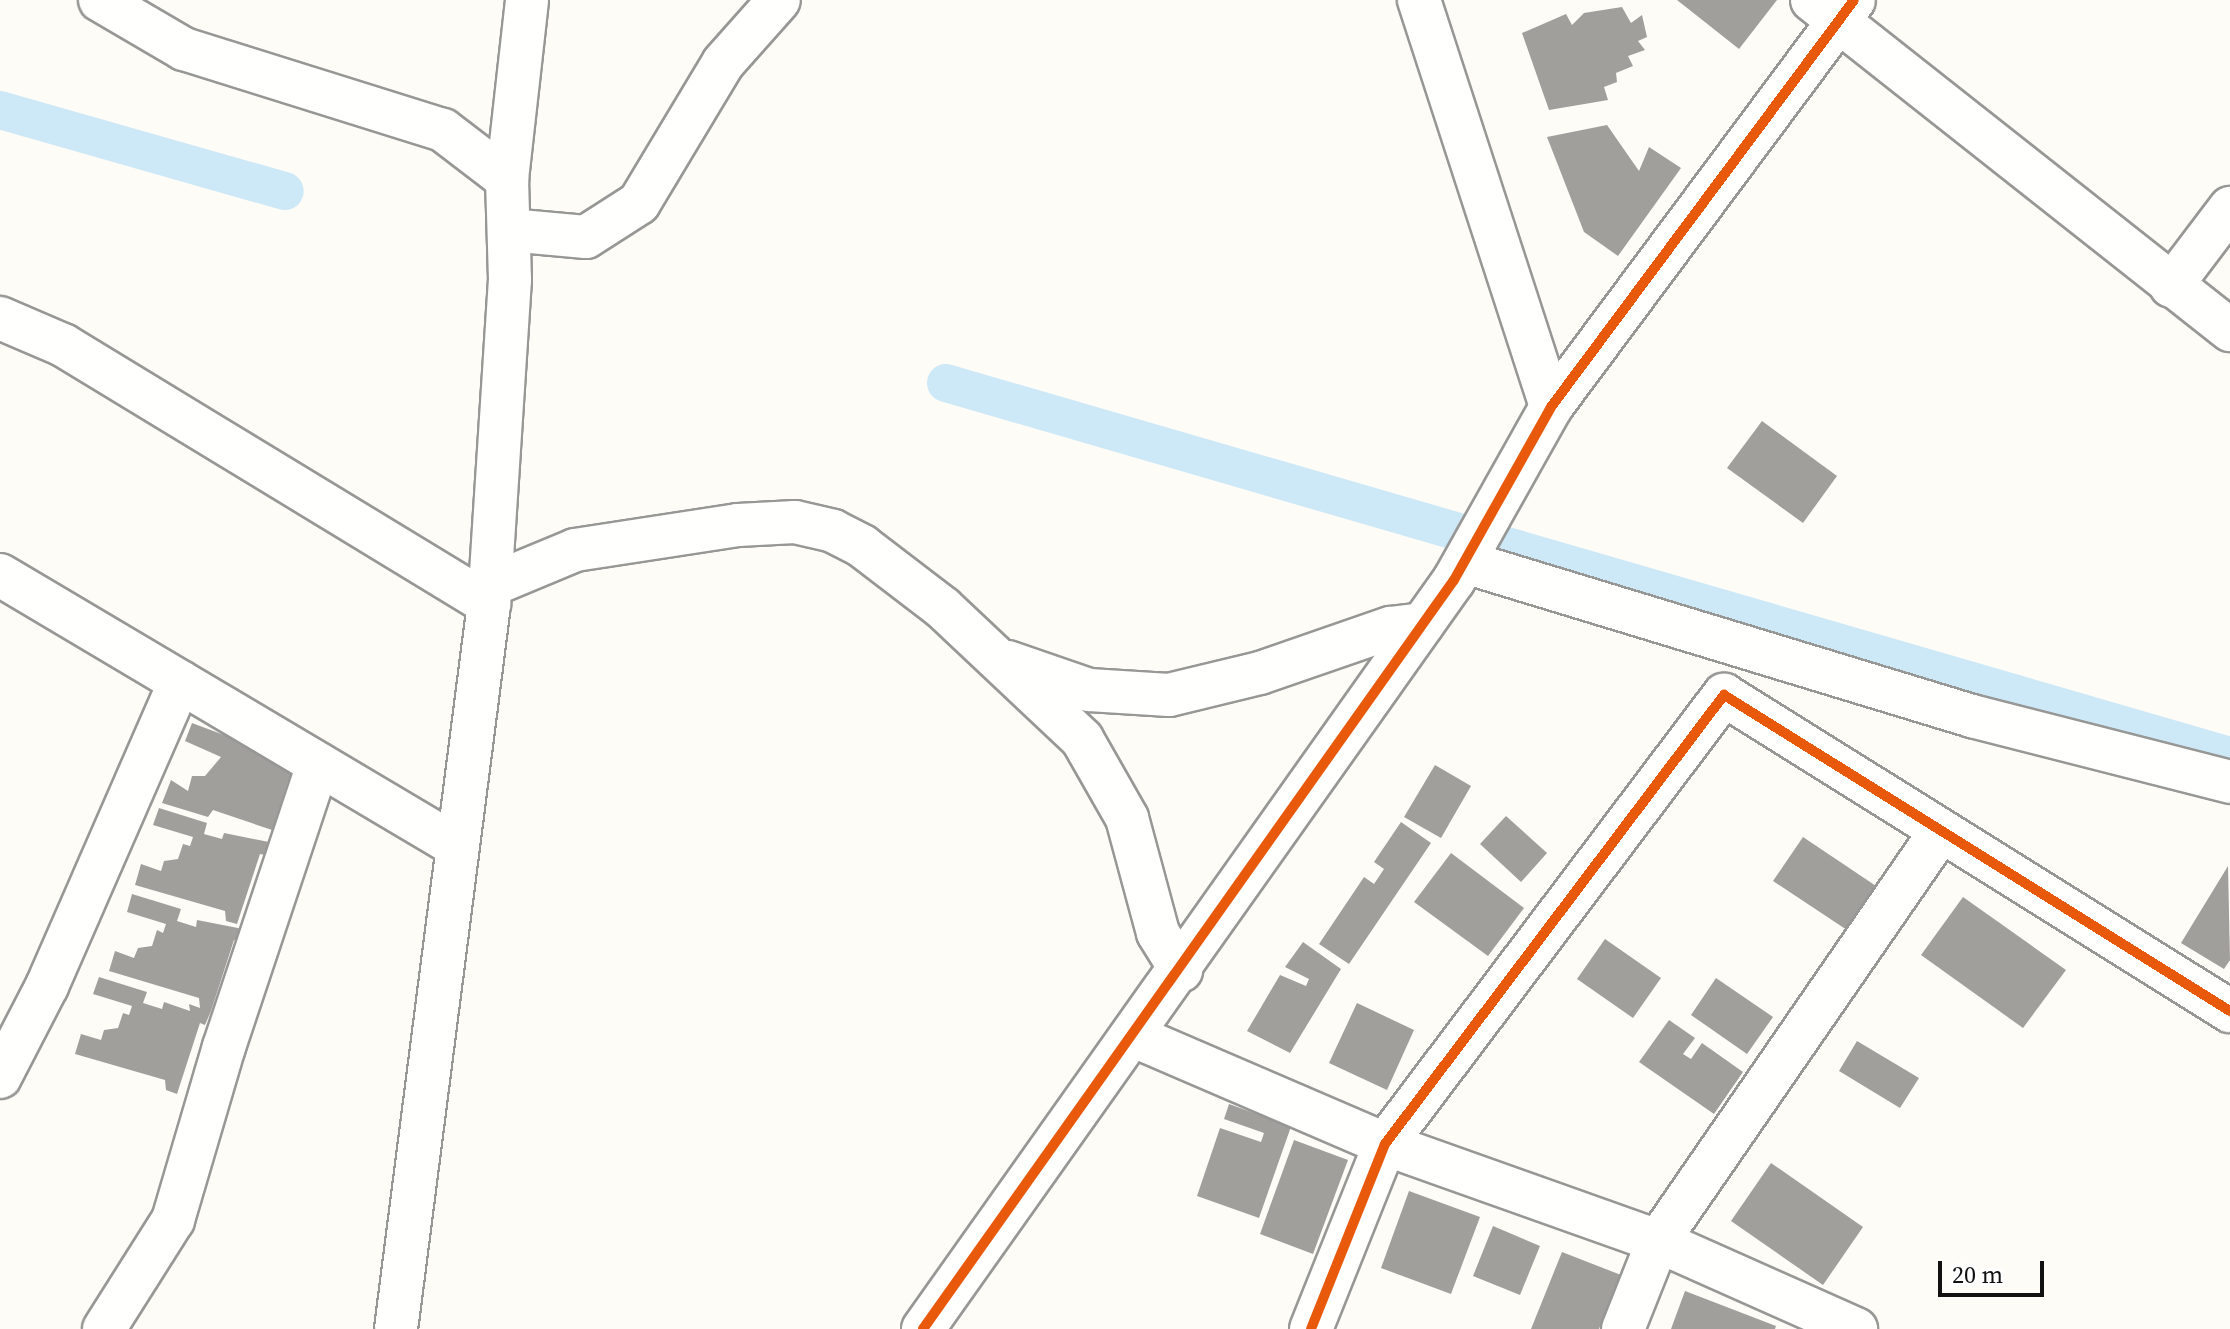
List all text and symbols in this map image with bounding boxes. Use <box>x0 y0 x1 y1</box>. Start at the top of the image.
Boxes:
scale bar <box>1942 1245 2048 1295</box>
text: 20 m <box>1952 1258 2003 1291</box>

